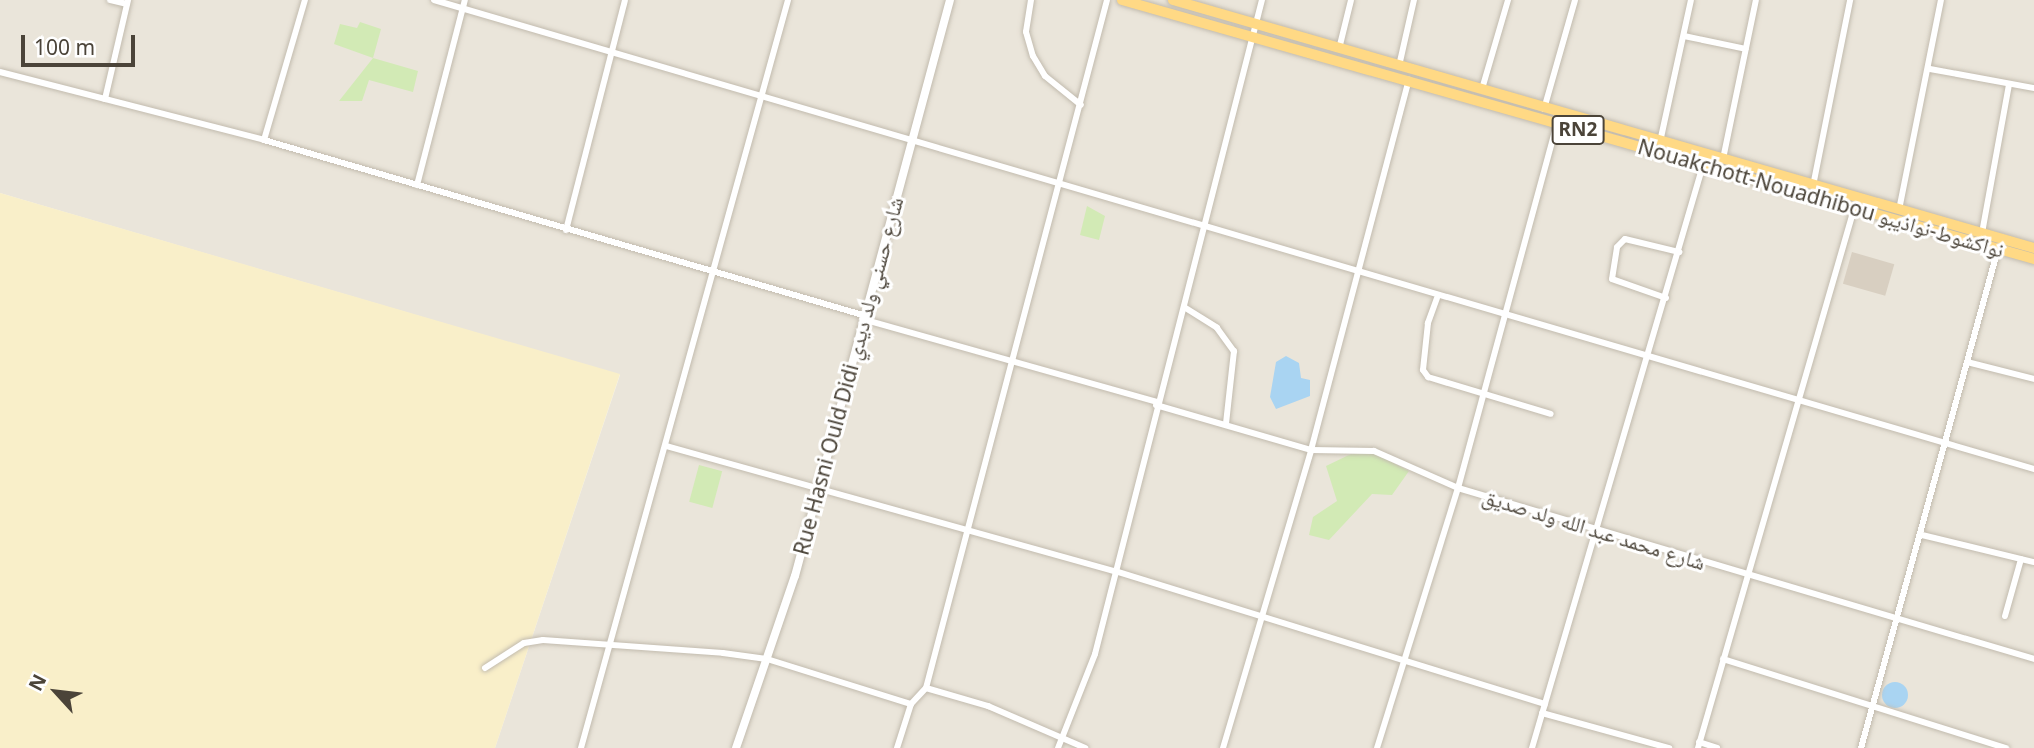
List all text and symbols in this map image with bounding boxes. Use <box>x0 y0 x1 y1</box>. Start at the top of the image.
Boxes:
scale bar <box>24 21 138 65</box>
text: 100 m <box>34 33 95 61</box>
road number: RN2 <box>1550 114 1606 146</box>
street label: Nouakchott-Nouadhibou نواكشوط-نواذيبو <box>1635 134 2007 262</box>
street label: Rue Hasni Ould Didi شارع حسني ولد ديدي <box>788 194 908 558</box>
street label: شارع محمد عبد الله ولد صديق <box>1480 483 1708 575</box>
north arrow <box>21 657 91 727</box>
text: N <box>22 670 52 695</box>

